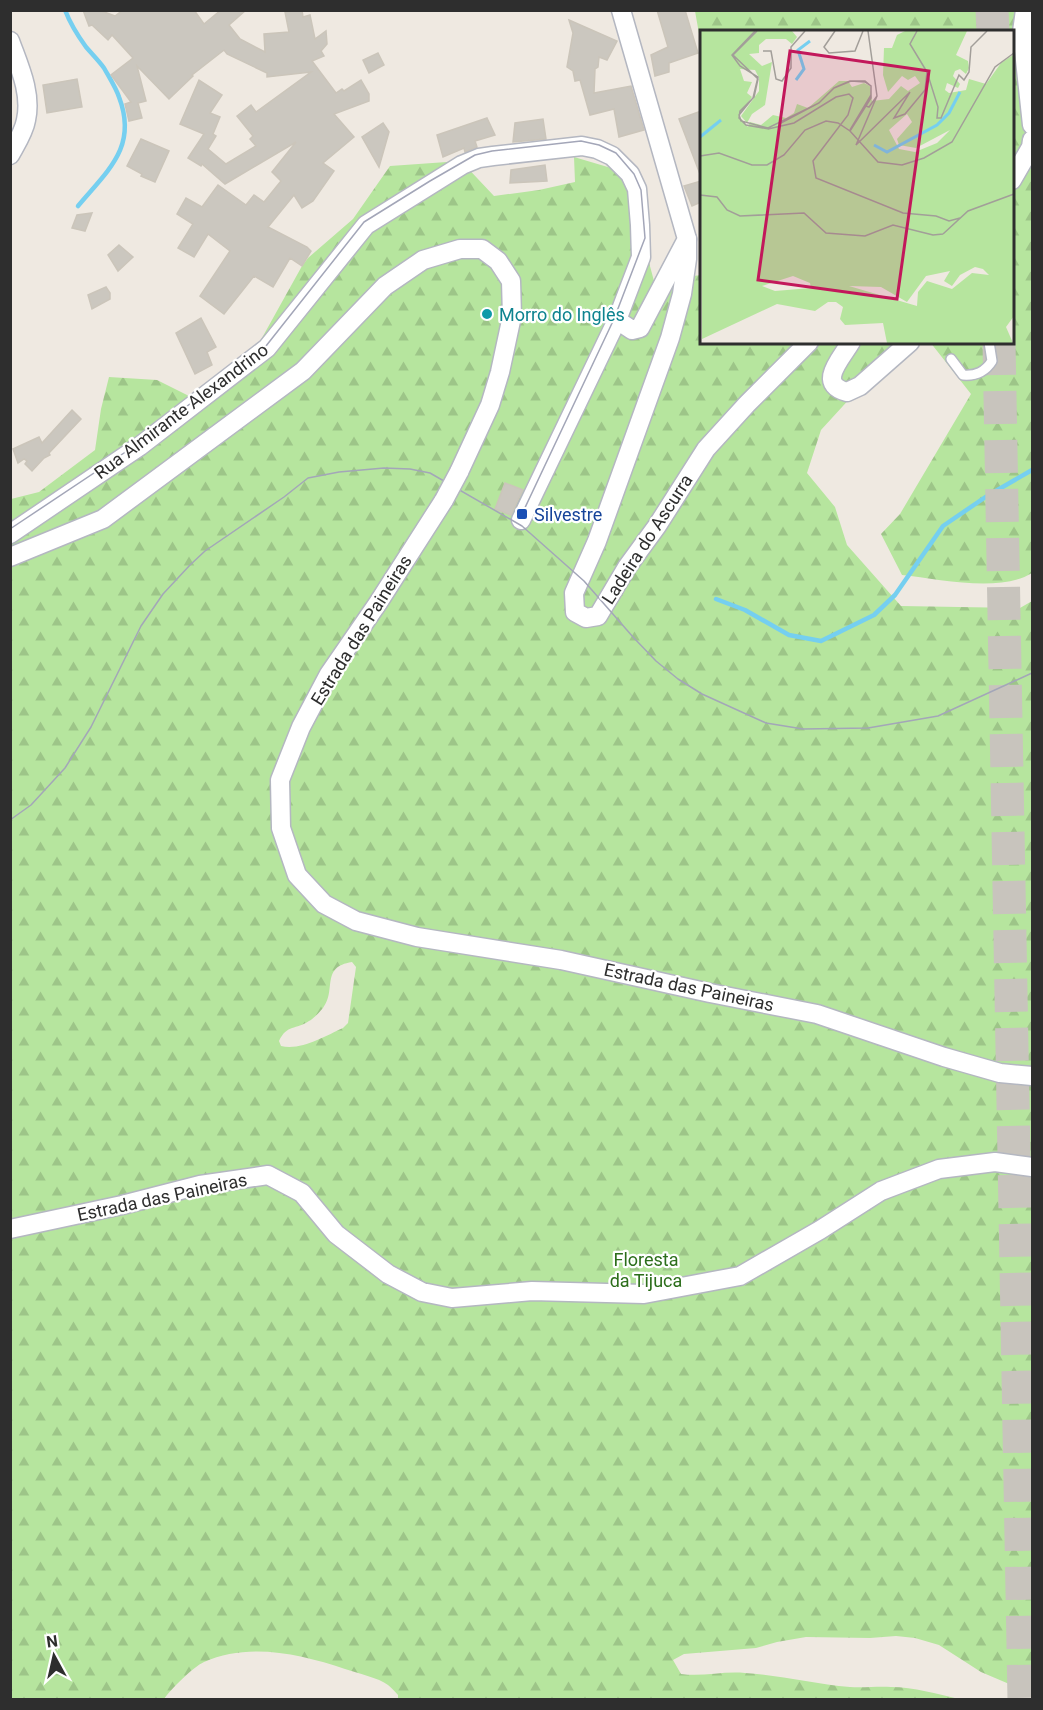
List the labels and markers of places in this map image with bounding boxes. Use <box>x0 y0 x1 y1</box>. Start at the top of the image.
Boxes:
place label: Morro do Inglês <box>499 304 625 325</box>
marker: Morro do Inglês <box>480 307 494 321</box>
place label: Silvestre <box>534 504 602 525</box>
marker: Silvestre <box>515 507 529 521</box>

